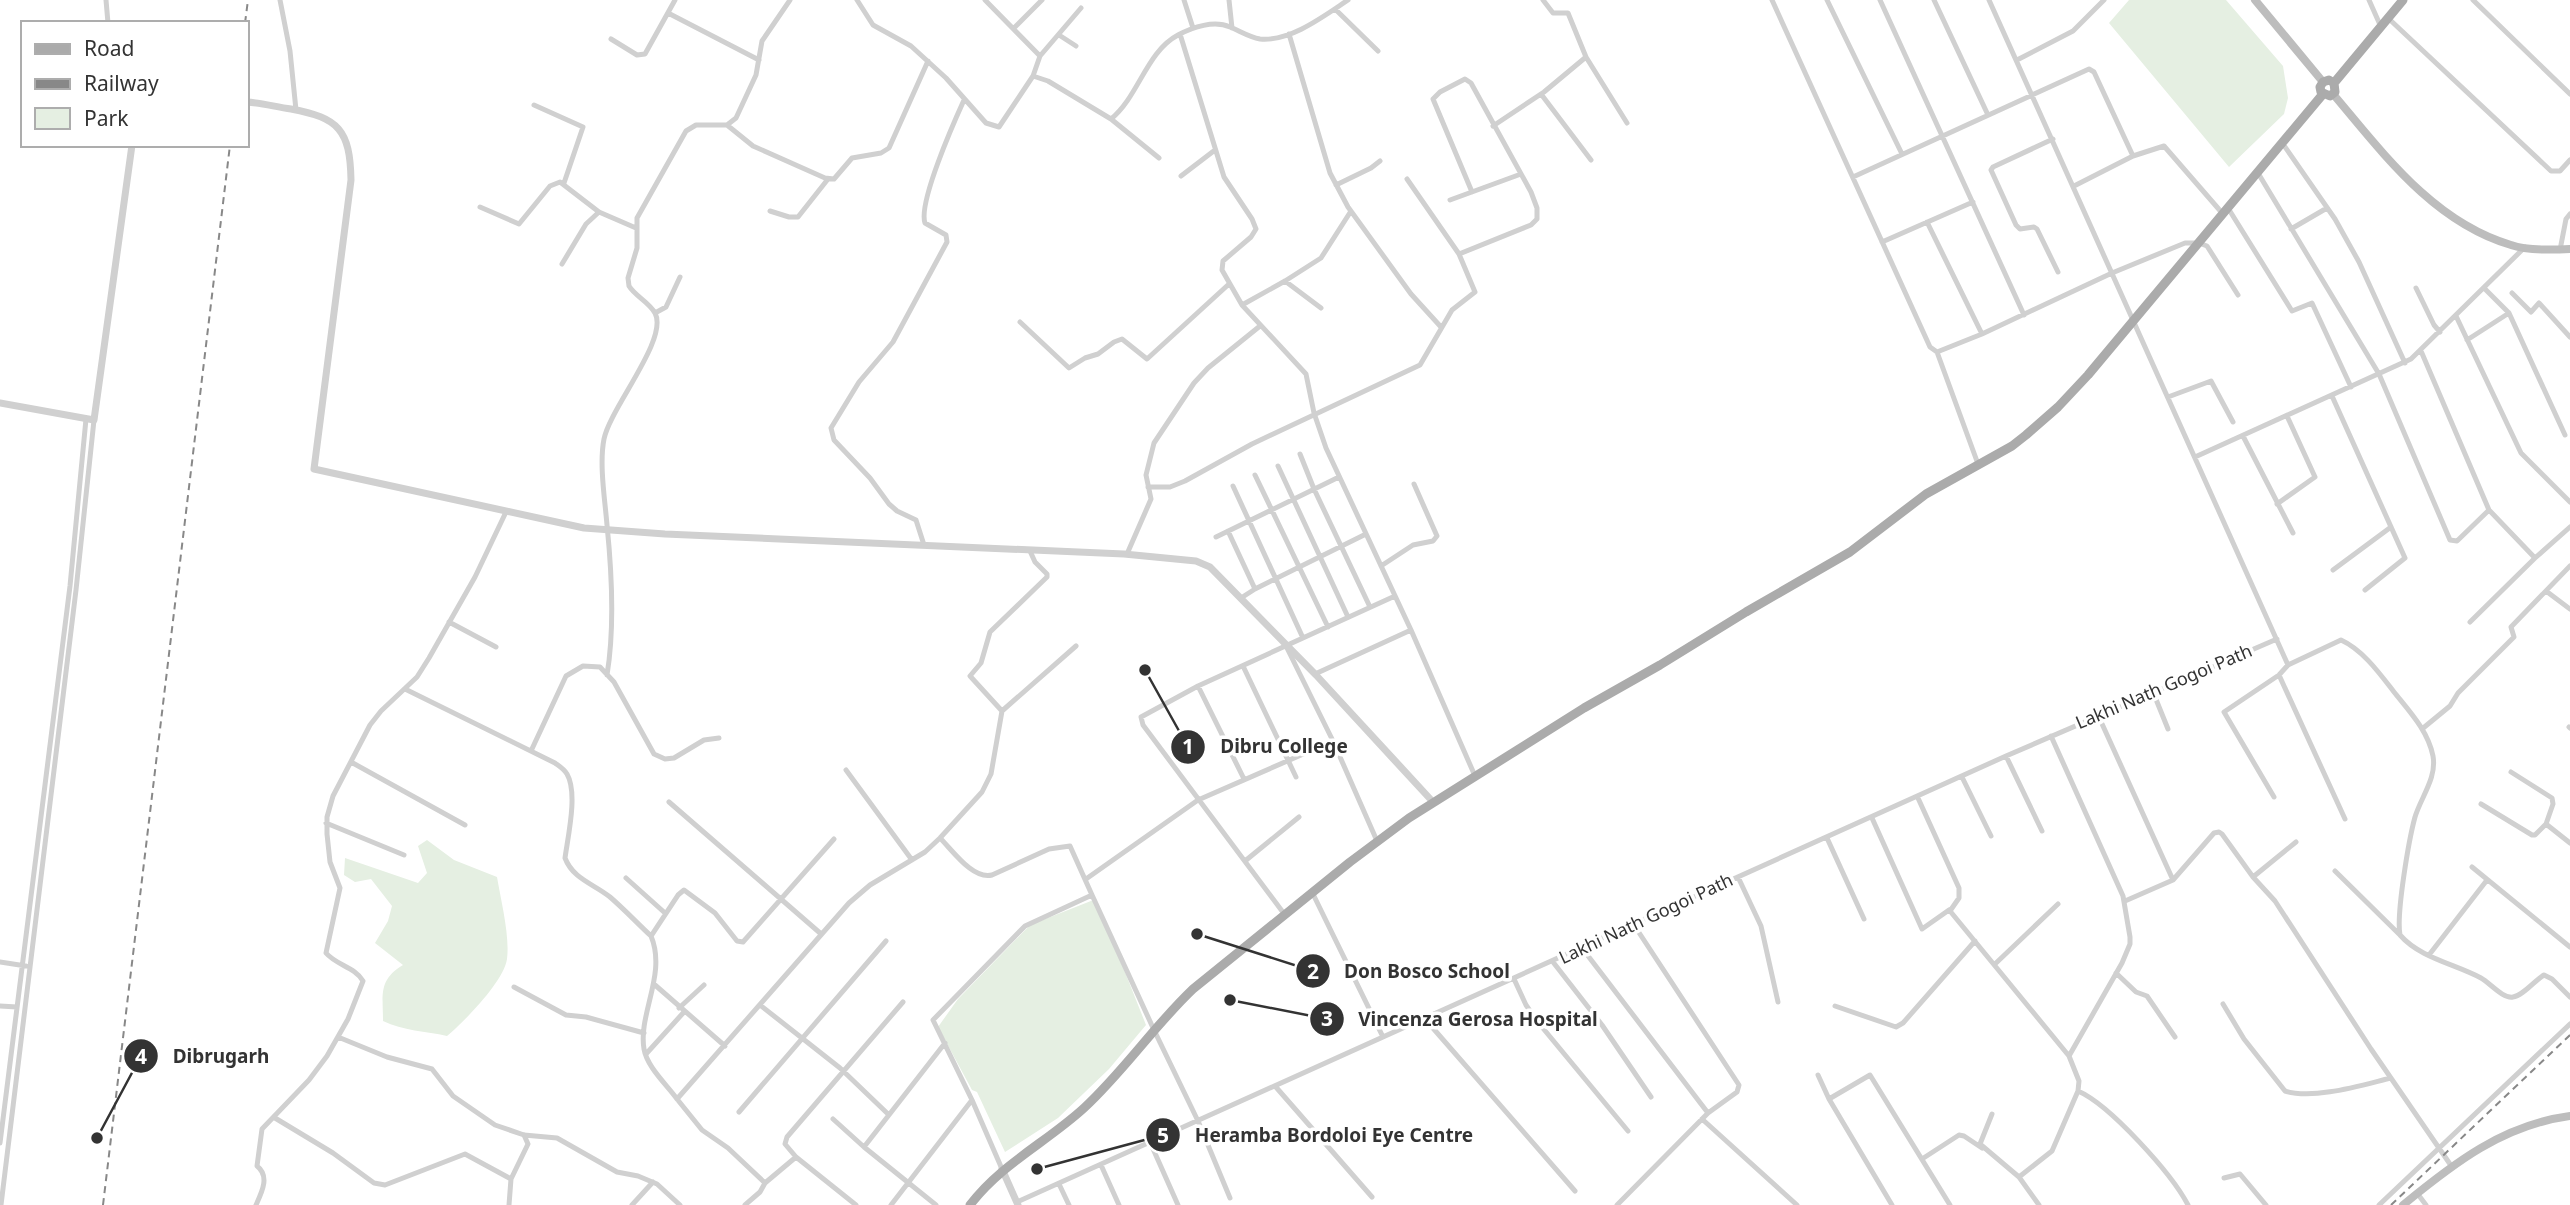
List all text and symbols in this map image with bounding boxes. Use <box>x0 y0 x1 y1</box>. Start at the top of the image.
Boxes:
legend <box>21 21 248 147</box>
text: Road <box>84 34 134 62</box>
text: Railway <box>84 69 159 97</box>
text: Park <box>84 104 129 132</box>
street label: Lakhi Nath Gogoi Path <box>2072 638 2256 734</box>
callout: Dibru College <box>1171 727 1361 767</box>
text: 1 <box>1182 732 1194 760</box>
text: Dibru College <box>1220 733 1348 759</box>
street label: Lakhi Nath Gogoi Path <box>1555 867 1737 969</box>
callout: Don Bosco School <box>1296 951 1524 991</box>
text: 2 <box>1307 957 1319 985</box>
text: Don Bosco School <box>1344 958 1510 984</box>
callout: Vincenza Gerosa Hospital <box>1309 999 1611 1039</box>
text: 3 <box>1321 1004 1333 1032</box>
text: Vincenza Gerosa Hospital <box>1358 1006 1598 1032</box>
callout: Dibrugarh <box>123 1036 283 1076</box>
text: 4 <box>135 1042 147 1070</box>
text: Dibrugarh <box>173 1043 269 1069</box>
callout: Heramba Bordoloi Eye Centre <box>1146 1115 1487 1155</box>
text: 5 <box>1157 1121 1169 1149</box>
text: Heramba Bordoloi Eye Centre <box>1195 1122 1473 1148</box>

